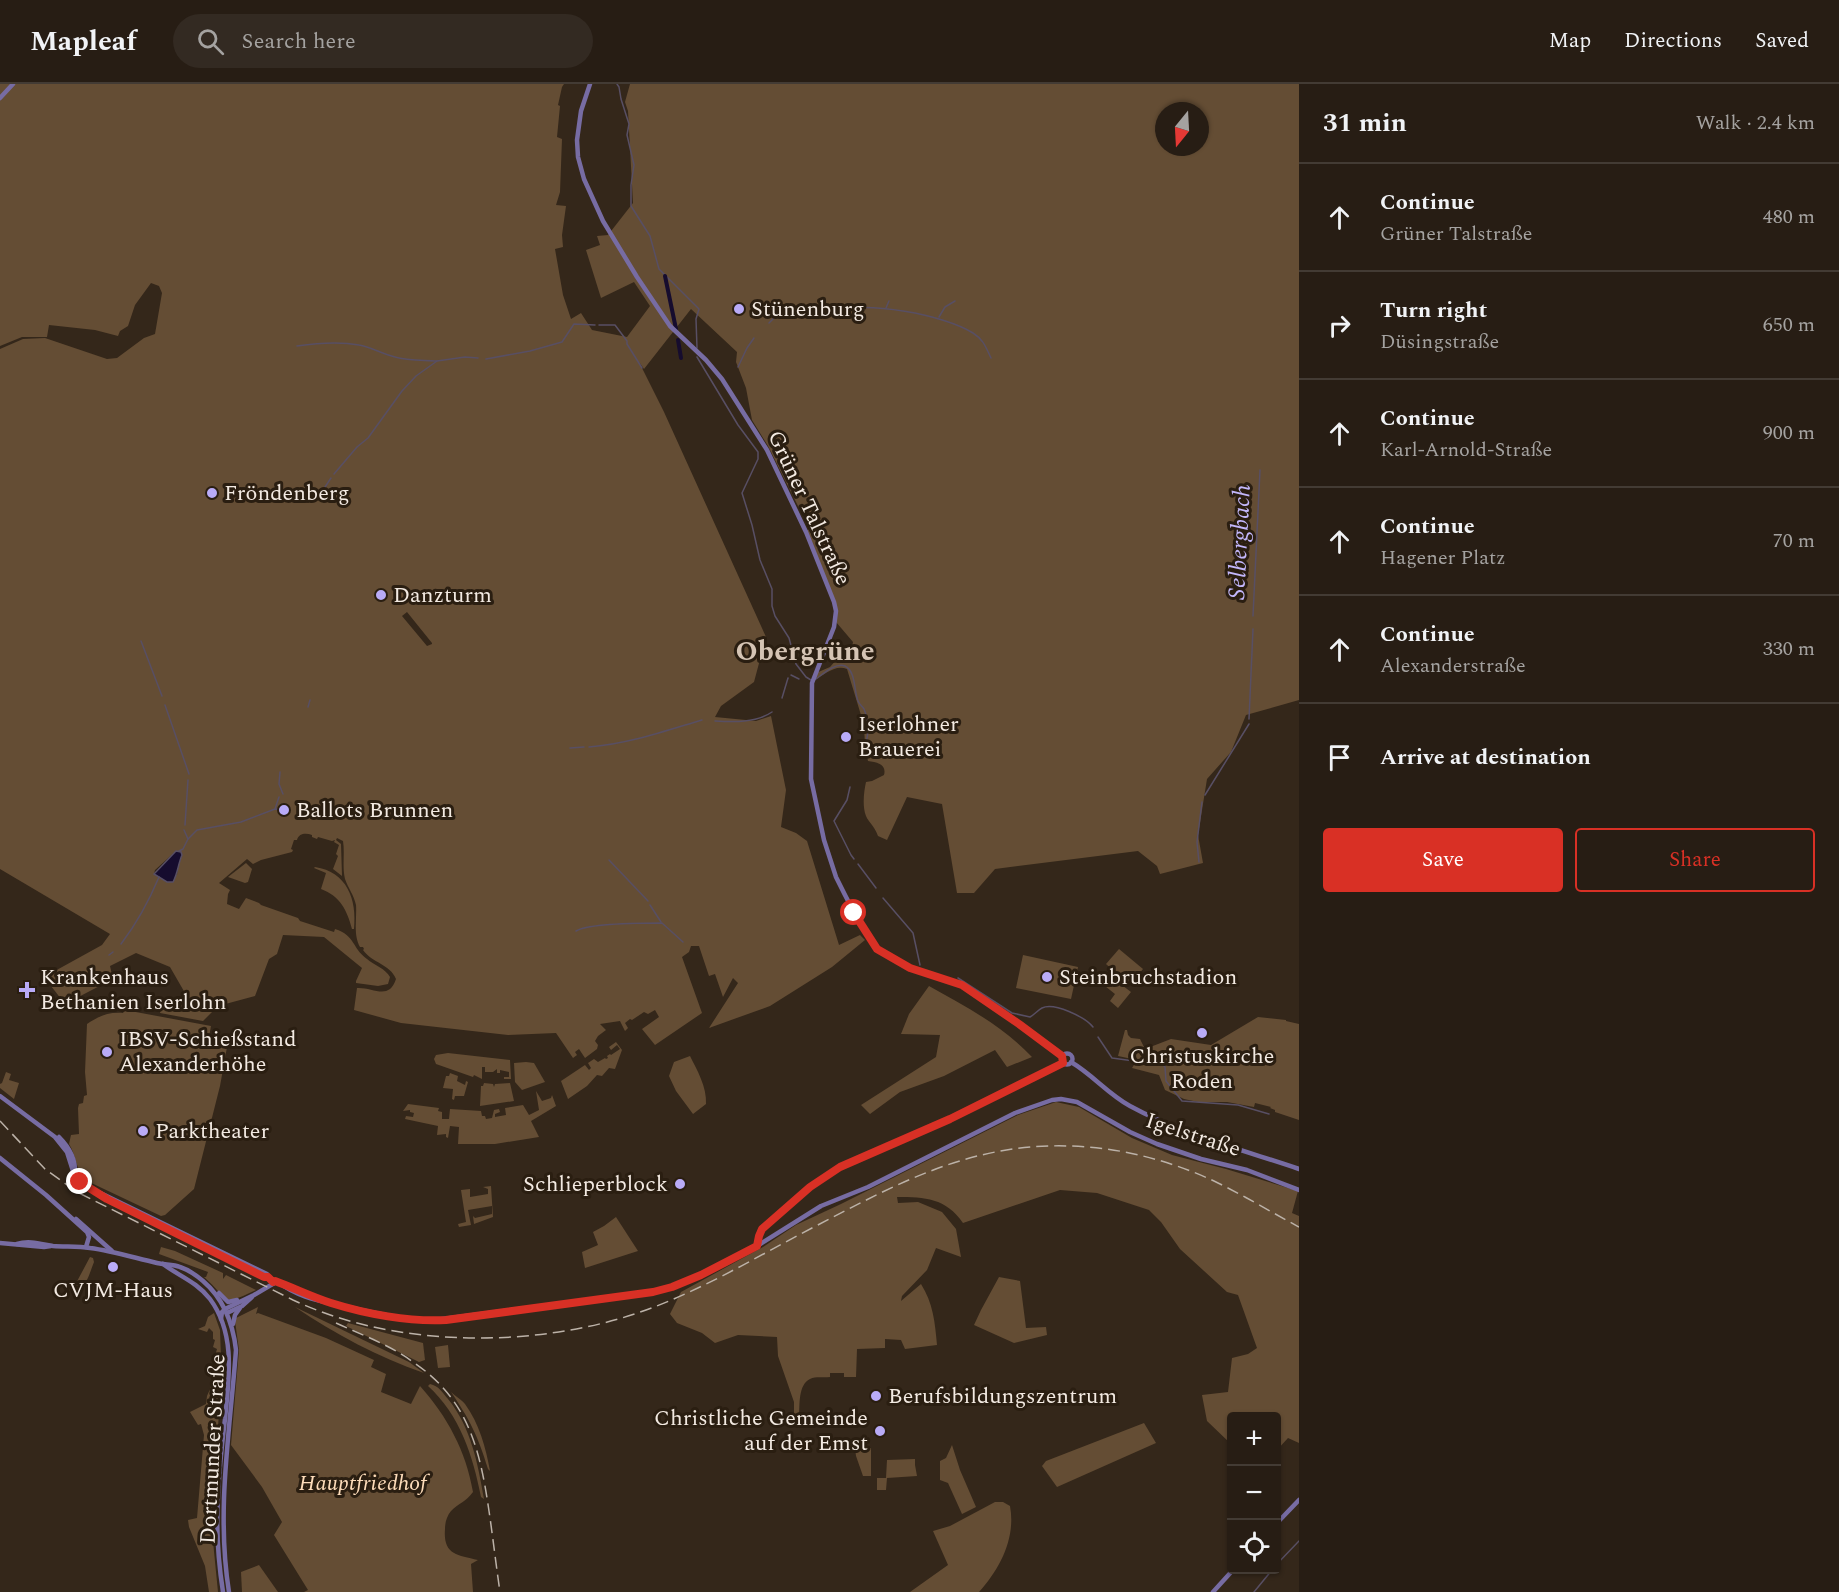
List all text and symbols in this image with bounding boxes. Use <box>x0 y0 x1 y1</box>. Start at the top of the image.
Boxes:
search box <box>173 14 593 68</box>
text: Mapleaf <box>30 20 137 63</box>
icon: search <box>194 25 227 58</box>
text: Search here <box>242 25 356 58</box>
text: Map <box>1549 25 1591 57</box>
text: Directions <box>1624 25 1722 57</box>
text: Saved <box>1755 25 1809 57</box>
north arrow <box>1155 102 1209 156</box>
text: 31 min <box>1323 103 1407 143</box>
text: Walk · 2.4 km <box>1696 108 1815 138</box>
text: Continue <box>1380 186 1475 219</box>
icon: ahead <box>1323 201 1356 234</box>
text: 480 m <box>1763 202 1815 232</box>
text: Grüner Talstraße <box>1380 219 1532 249</box>
place label: Stünenburg <box>751 293 864 326</box>
text: Turn right <box>1380 294 1487 327</box>
marker: Stünenburg <box>732 302 746 316</box>
icon: right <box>1323 309 1356 342</box>
text: 650 m <box>1763 310 1815 340</box>
text: Düsingstraße <box>1380 327 1499 357</box>
text: Continue <box>1380 402 1475 435</box>
icon: ahead <box>1323 417 1356 450</box>
text: 900 m <box>1763 418 1815 448</box>
street label: Grüner Talstraße <box>759 425 859 591</box>
text: Karl-Arnold-Straße <box>1380 435 1552 465</box>
place label: Fröndenberg <box>224 477 350 510</box>
water label: Selbergbach <box>1219 483 1261 601</box>
marker: Fröndenberg <box>205 486 219 500</box>
text: Continue <box>1380 510 1475 543</box>
icon: ahead <box>1323 525 1356 558</box>
text: 70 m <box>1773 526 1815 556</box>
text: Hagener Platz <box>1380 543 1506 573</box>
place label: Danzturm <box>393 579 492 612</box>
marker: Danzturm <box>374 588 388 602</box>
text: Continue <box>1380 618 1475 651</box>
district label: Obergrüne <box>735 630 875 673</box>
icon: ahead <box>1323 633 1356 666</box>
text: 330 m <box>1763 634 1815 664</box>
text: Alexanderstraße <box>1380 651 1526 681</box>
place label: Iserlohner Brauerei <box>858 708 959 766</box>
marker: Iserlohner Brauerei <box>839 730 853 744</box>
icon: arrive <box>1323 741 1356 774</box>
text: Arrive at destination <box>1380 741 1591 774</box>
place label: Ballots Brunnen <box>296 794 453 827</box>
marker: Ballots Brunnen <box>277 803 291 817</box>
button: Save <box>1323 828 1563 892</box>
button: Share <box>1575 828 1815 892</box>
route start <box>840 899 866 925</box>
place label: Krankenhaus Bethanien Iserlohn <box>40 961 227 1019</box>
place label: Steinbruchstadion <box>1059 961 1237 994</box>
marker: Steinbruchstadion <box>1040 970 1054 984</box>
marker: Krankenhaus Bethanien Iserlohn <box>18 981 36 999</box>
place label: IBSV-Schießstand Alexanderhöhe <box>119 1023 296 1081</box>
marker: Christuskirche Roden <box>1195 1026 1209 1040</box>
place label: Christuskirche Roden <box>1130 1040 1274 1098</box>
marker: IBSV-Schießstand Alexanderhöhe <box>100 1045 114 1059</box>
street label: Igelstraße <box>1141 1104 1245 1166</box>
place label: Parktheater <box>155 1115 269 1148</box>
marker: Parktheater <box>136 1124 150 1138</box>
route end <box>66 1168 92 1194</box>
place label: Schlieperblock <box>523 1168 668 1201</box>
marker: Schlieperblock <box>673 1177 687 1191</box>
marker: CVJM-Haus <box>106 1260 120 1274</box>
place label: CVJM-Haus <box>53 1274 173 1307</box>
street label: Dortmunder Straße <box>192 1353 234 1545</box>
place label: Berufsbildungszentrum <box>888 1380 1117 1413</box>
marker: Berufsbildungszentrum <box>869 1389 883 1403</box>
place label: Christliche Gemeinde auf der Emst <box>654 1402 868 1460</box>
map controls <box>1227 1412 1281 1574</box>
button: + <box>1227 1412 1281 1466</box>
marker: Christliche Gemeinde auf der Emst <box>873 1424 887 1438</box>
button: − <box>1227 1466 1281 1520</box>
park label: Hauptfriedhof <box>299 1467 431 1500</box>
button: locate <box>1227 1520 1281 1574</box>

